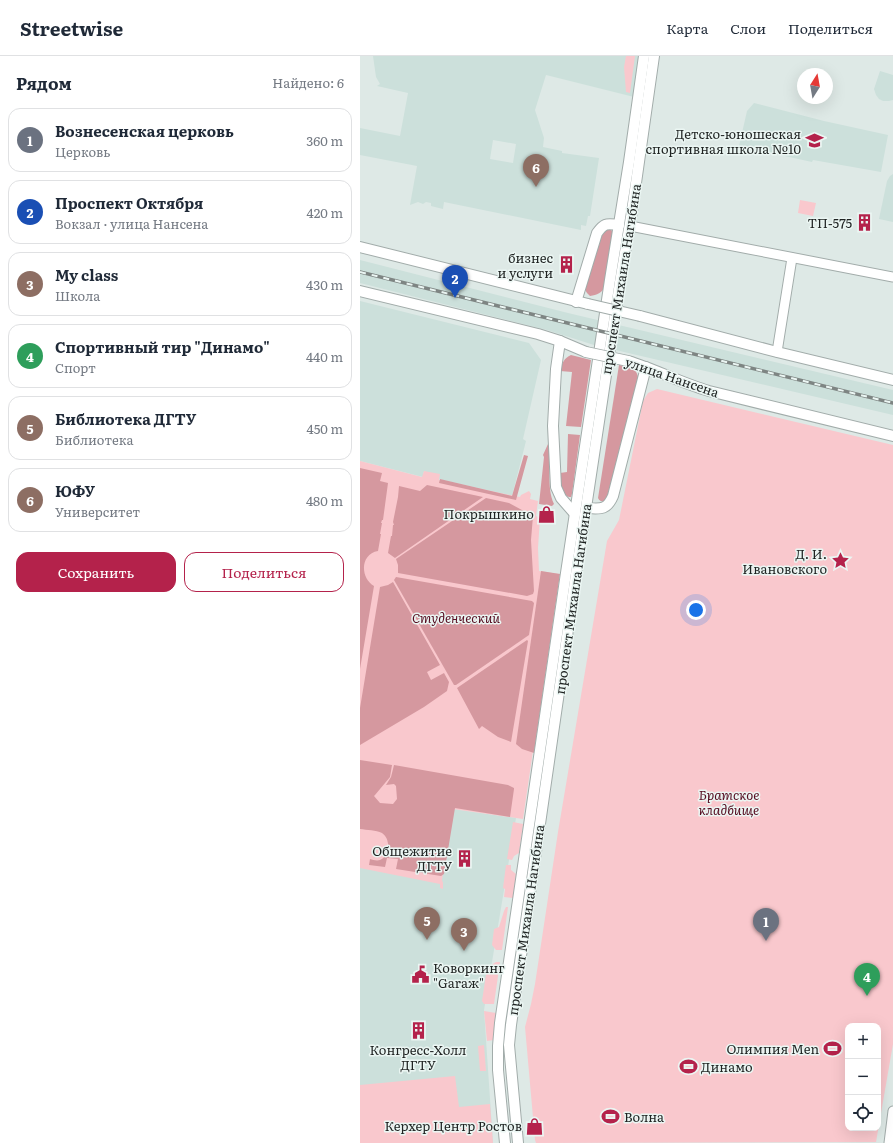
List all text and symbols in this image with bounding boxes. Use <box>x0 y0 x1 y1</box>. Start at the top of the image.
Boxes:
text: Streetwise <box>20 14 123 42</box>
text: Карта <box>666 18 708 38</box>
text: Слои <box>730 18 766 38</box>
text: Поделиться <box>788 18 873 38</box>
north arrow <box>797 68 833 104</box>
text: Рядом <box>16 70 72 95</box>
text: Найдено: 6 <box>272 73 344 92</box>
text: Вознесенская церковь <box>55 119 234 142</box>
place label: Детско-юношеская спортивная школа №10 <box>646 124 801 158</box>
text: 1 <box>27 131 33 150</box>
text: 360 m <box>306 131 343 150</box>
school or university icon: Детско-юношеская спортивная школа №10 <box>804 131 824 151</box>
text: Церковь <box>55 142 110 161</box>
pin: 6 <box>523 154 549 187</box>
street label: проспект Михаила Нагибина <box>596 182 645 376</box>
text: Проспект Октября <box>55 191 203 214</box>
text: 2 <box>27 203 33 222</box>
text: 420 m <box>307 203 343 222</box>
place label: ТП-575 <box>807 213 852 232</box>
building icon: ТП-575 <box>855 213 875 233</box>
text: Вокзал · улица Нансена <box>55 214 208 233</box>
place label: бизнес и услуги <box>498 248 554 282</box>
building icon: бизнес и услуги <box>556 255 576 275</box>
text: My class <box>55 263 118 286</box>
pin: 2 <box>442 265 468 298</box>
text: 3 <box>26 275 34 294</box>
text: 430 m <box>306 275 343 294</box>
text: Школа <box>55 286 100 305</box>
text: Спортивный тир "Динамо" <box>55 335 270 358</box>
text: 4 <box>26 347 34 366</box>
text: 440 m <box>306 347 343 366</box>
street label: улица Нансена <box>623 352 722 402</box>
text: Спорт <box>55 358 96 377</box>
text: Библиотека ДГТУ <box>55 407 196 430</box>
text: 5 <box>26 419 34 438</box>
text: 450 m <box>307 419 343 438</box>
text: Библиотека <box>55 430 134 449</box>
text: ЮФУ <box>55 479 95 502</box>
text: 6 <box>26 491 34 510</box>
text: 480 m <box>306 491 343 510</box>
text: Университет <box>55 502 140 521</box>
street label: проспект Михаила Нагибина <box>550 502 595 696</box>
place label: Покрышкино <box>443 504 534 523</box>
shop icon: Покрышкино <box>537 504 557 524</box>
place label: Д. И. Ивановского <box>742 544 827 578</box>
place icon: Д. И. Ивановского <box>830 551 850 571</box>
button: Сохранить <box>16 552 176 592</box>
button: Поделиться <box>184 552 344 592</box>
your location <box>686 600 706 620</box>
park label: Студенческий <box>412 608 500 627</box>
park label: Братское кладбище <box>699 785 759 819</box>
street label: проспект Михаила Нагибина <box>503 823 548 1017</box>
place label: Общежитие ДГТУ <box>372 841 452 875</box>
building icon: Общежитие ДГТУ <box>455 848 475 868</box>
pin: 5 <box>414 907 440 940</box>
pin: 1 <box>753 908 779 941</box>
pin: 3 <box>451 918 477 951</box>
place label: Коворкинг "Gаraж" <box>433 958 505 992</box>
pin: 4 <box>854 963 880 996</box>
public building icon: Коворкинг "Gаraж" <box>410 965 430 985</box>
building icon: Конгресс-Холл ДГТУ <box>408 1021 428 1041</box>
map controls <box>845 1023 881 1131</box>
button: + <box>845 1023 881 1059</box>
place label: Олимпия Men <box>727 1039 819 1058</box>
sports icon: Олимпия Men <box>822 1039 842 1059</box>
place label: Конгресс-Холл ДГТУ <box>370 1040 466 1074</box>
sports icon: Динамо <box>678 1057 698 1077</box>
place label: Динамо <box>701 1057 753 1076</box>
button: − <box>845 1059 881 1095</box>
button: locate <box>845 1095 881 1131</box>
sports icon: Волна <box>601 1107 621 1127</box>
place label: Волна <box>624 1107 664 1126</box>
place label: Керхер Центр Ростов <box>384 1116 522 1135</box>
shop icon: Керхер Центр Ростов <box>525 1116 545 1136</box>

